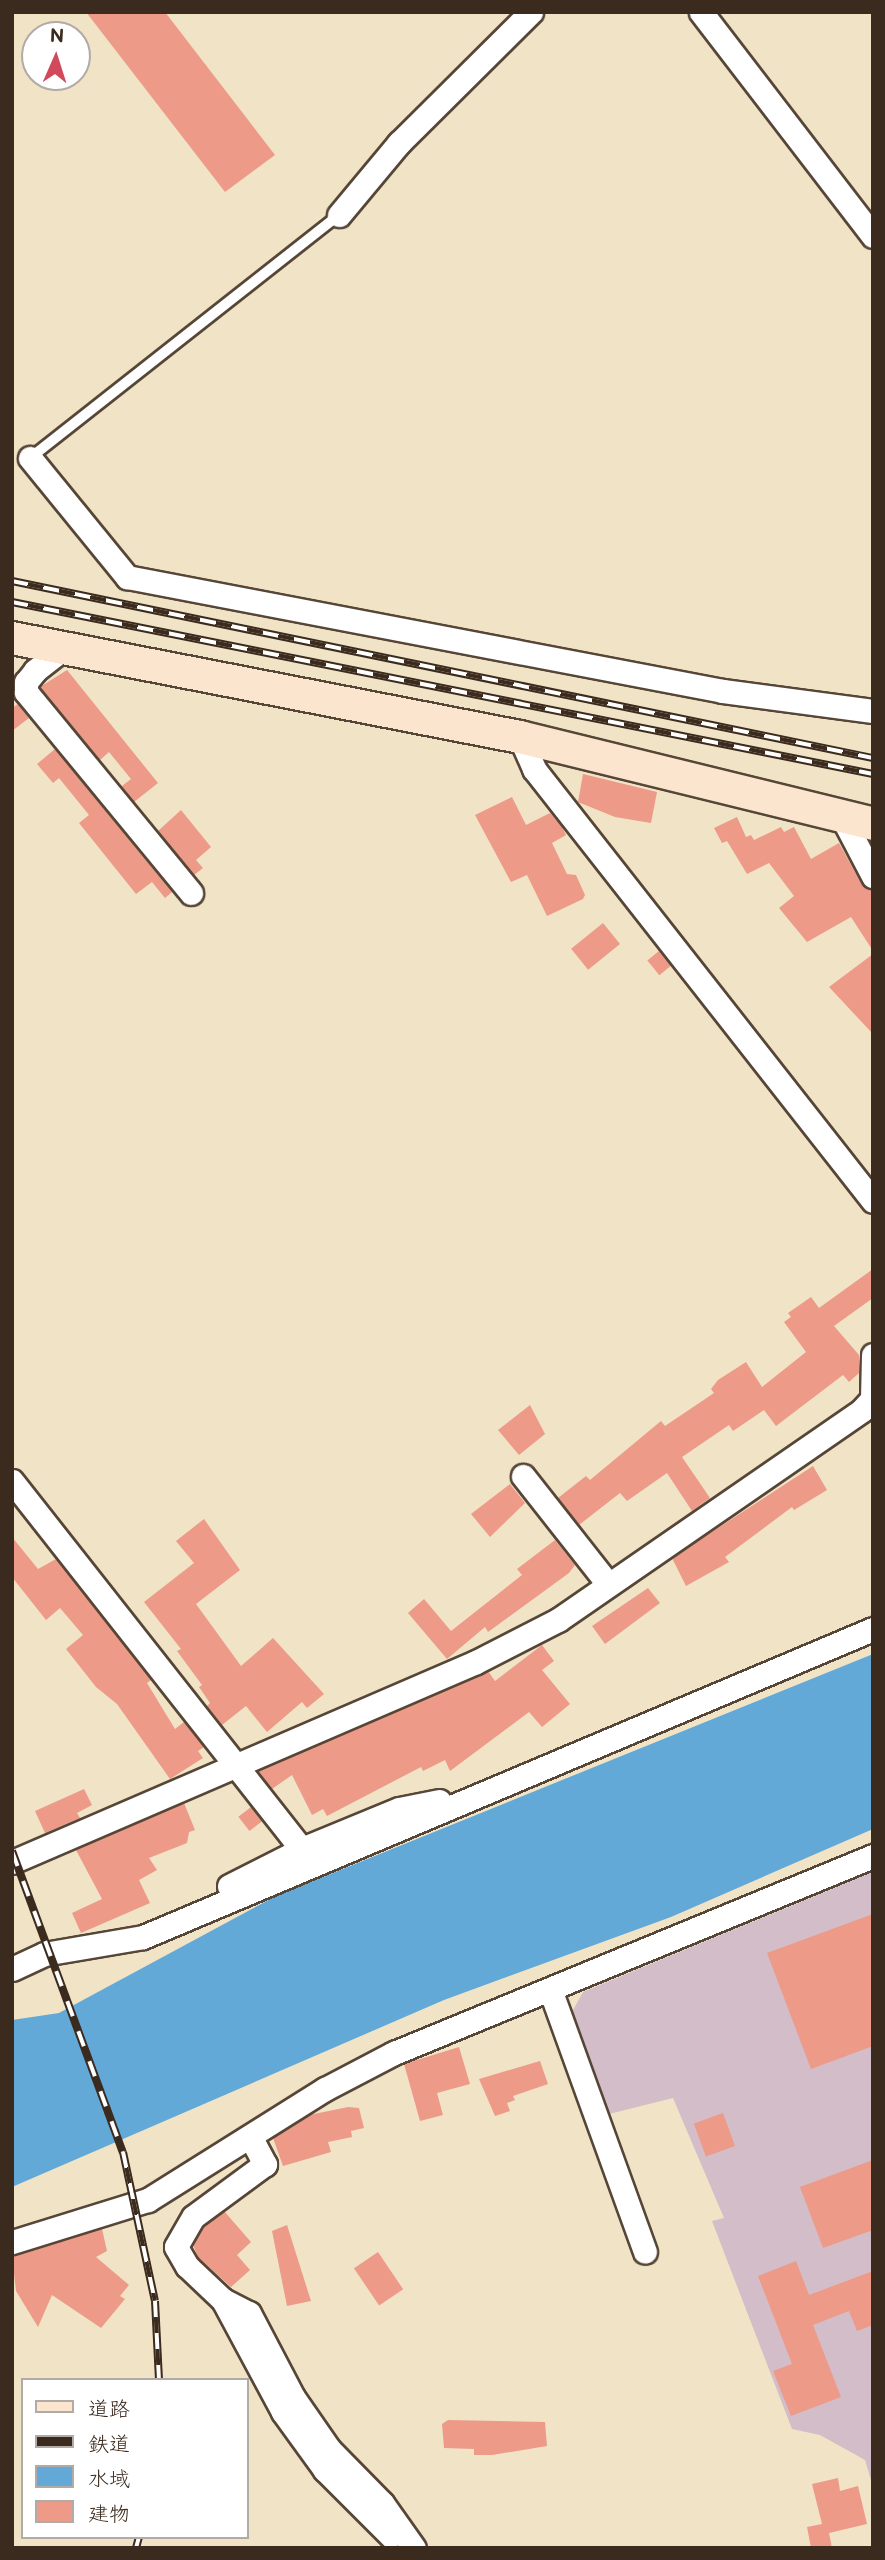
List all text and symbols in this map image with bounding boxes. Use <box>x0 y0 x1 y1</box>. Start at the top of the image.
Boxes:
north arrow <box>21 21 91 91</box>
text: N <box>49 25 65 48</box>
legend <box>21 2378 248 2539</box>
text: 道路 <box>88 2397 130 2422</box>
text: 鉄道 <box>88 2432 130 2457</box>
text: 水域 <box>88 2467 130 2492</box>
text: 建物 <box>88 2502 130 2527</box>

